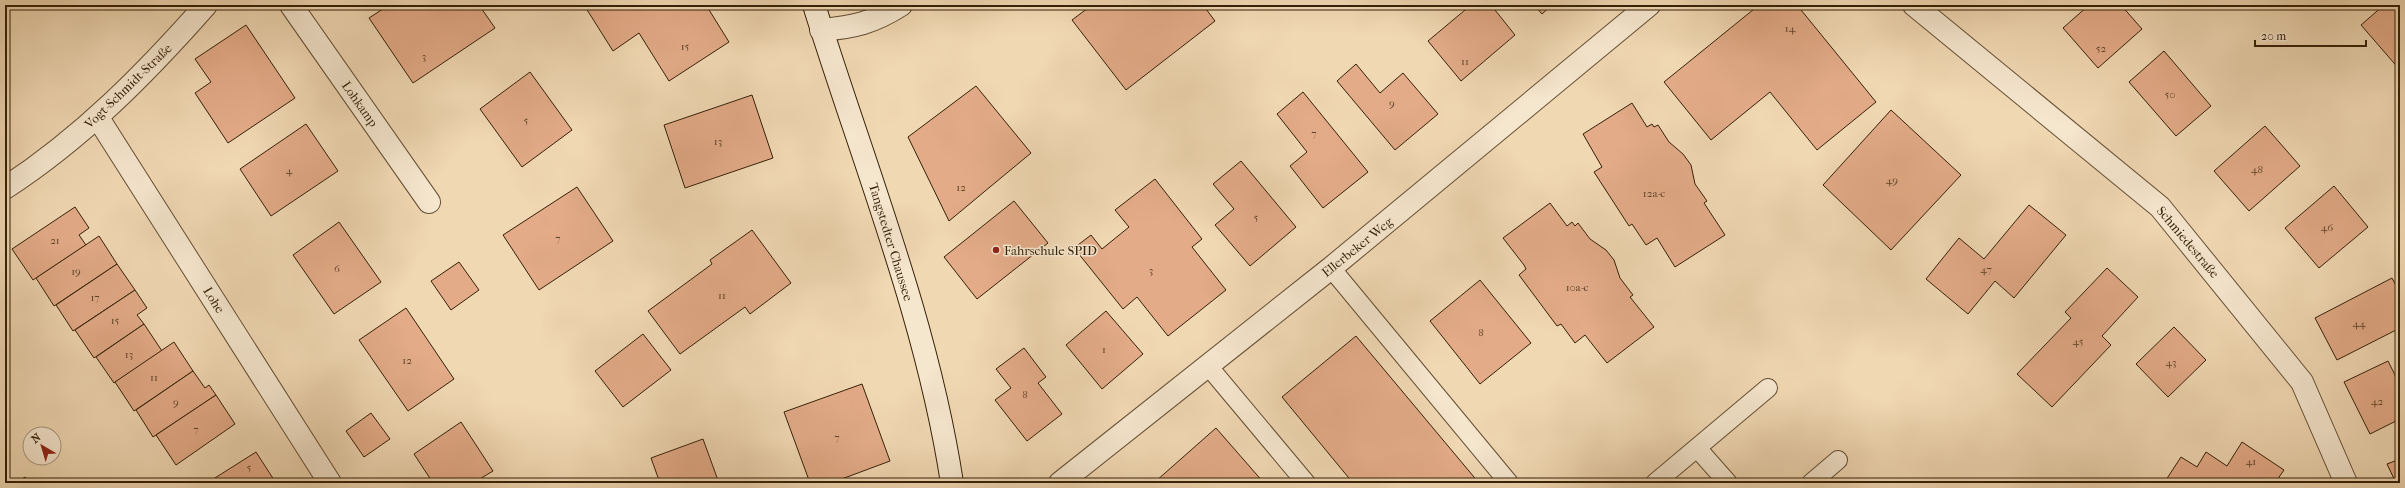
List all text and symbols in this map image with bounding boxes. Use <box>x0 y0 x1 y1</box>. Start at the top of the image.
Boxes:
house number: 14 <box>1785 22 1796 35</box>
scale bar <box>2255 22 2366 48</box>
text: 20 m <box>2261 29 2286 43</box>
street label: Vogt-Schmidt-Straße <box>81 40 175 132</box>
house number: 15 <box>681 40 690 53</box>
house number: 52 <box>2096 42 2107 55</box>
house number: 3 <box>422 50 426 63</box>
house number: 11 <box>1461 55 1469 68</box>
street label: Lohkamp <box>339 78 381 130</box>
house number: 50 <box>2165 88 2175 101</box>
house number: 9 <box>1389 97 1395 110</box>
house number: 5 <box>524 114 529 127</box>
house number: 7 <box>1311 127 1317 140</box>
house number: 13 <box>714 135 722 148</box>
house number: 48 <box>2251 163 2263 176</box>
house number: 4 <box>286 164 293 177</box>
house number: 49 <box>1886 174 1898 187</box>
street label: Tangstedter Chaussee <box>866 181 916 303</box>
house number: 12 <box>956 181 966 194</box>
house number: 12a-c <box>1643 187 1665 200</box>
street label: Schmiedestraße <box>2154 203 2223 281</box>
house number: 5 <box>1254 211 1259 224</box>
street label: Ellerbeker Weg <box>1319 213 1396 280</box>
house number: 46 <box>2321 221 2333 234</box>
house number: 7 <box>555 232 561 245</box>
house number: 21 <box>50 234 60 247</box>
place label: Fahrschule SPID <box>1004 243 1097 258</box>
marker: Fahrschule SPID <box>991 245 1001 255</box>
house number: 6 <box>334 262 340 275</box>
house number: 47 <box>1980 263 1992 276</box>
house number: 3 <box>1149 264 1153 277</box>
house number: 19 <box>71 265 81 278</box>
house number: 10a-c <box>1566 281 1589 294</box>
street label: Lohe <box>200 284 228 316</box>
house number: 11 <box>718 289 726 302</box>
house number: 17 <box>90 291 100 304</box>
house number: 15 <box>111 314 120 327</box>
house number: 44 <box>2352 317 2366 330</box>
house number: 8 <box>1478 326 1484 339</box>
house number: 45 <box>2073 335 2084 348</box>
house number: 1 <box>1102 343 1106 356</box>
house number: 13 <box>125 348 133 361</box>
house number: 12 <box>402 354 412 367</box>
house number: 43 <box>2165 356 2177 369</box>
house number: 11 <box>150 371 158 384</box>
house number: 8 <box>1022 388 1028 401</box>
house number: 42 <box>2371 395 2383 408</box>
house number: 9 <box>173 396 179 409</box>
house number: 7 <box>193 423 199 436</box>
north arrow <box>22 426 62 466</box>
text: N <box>29 430 44 446</box>
house number: 7 <box>834 431 840 444</box>
house number: 41 <box>2246 455 2256 468</box>
house number: 5 <box>247 461 252 474</box>

